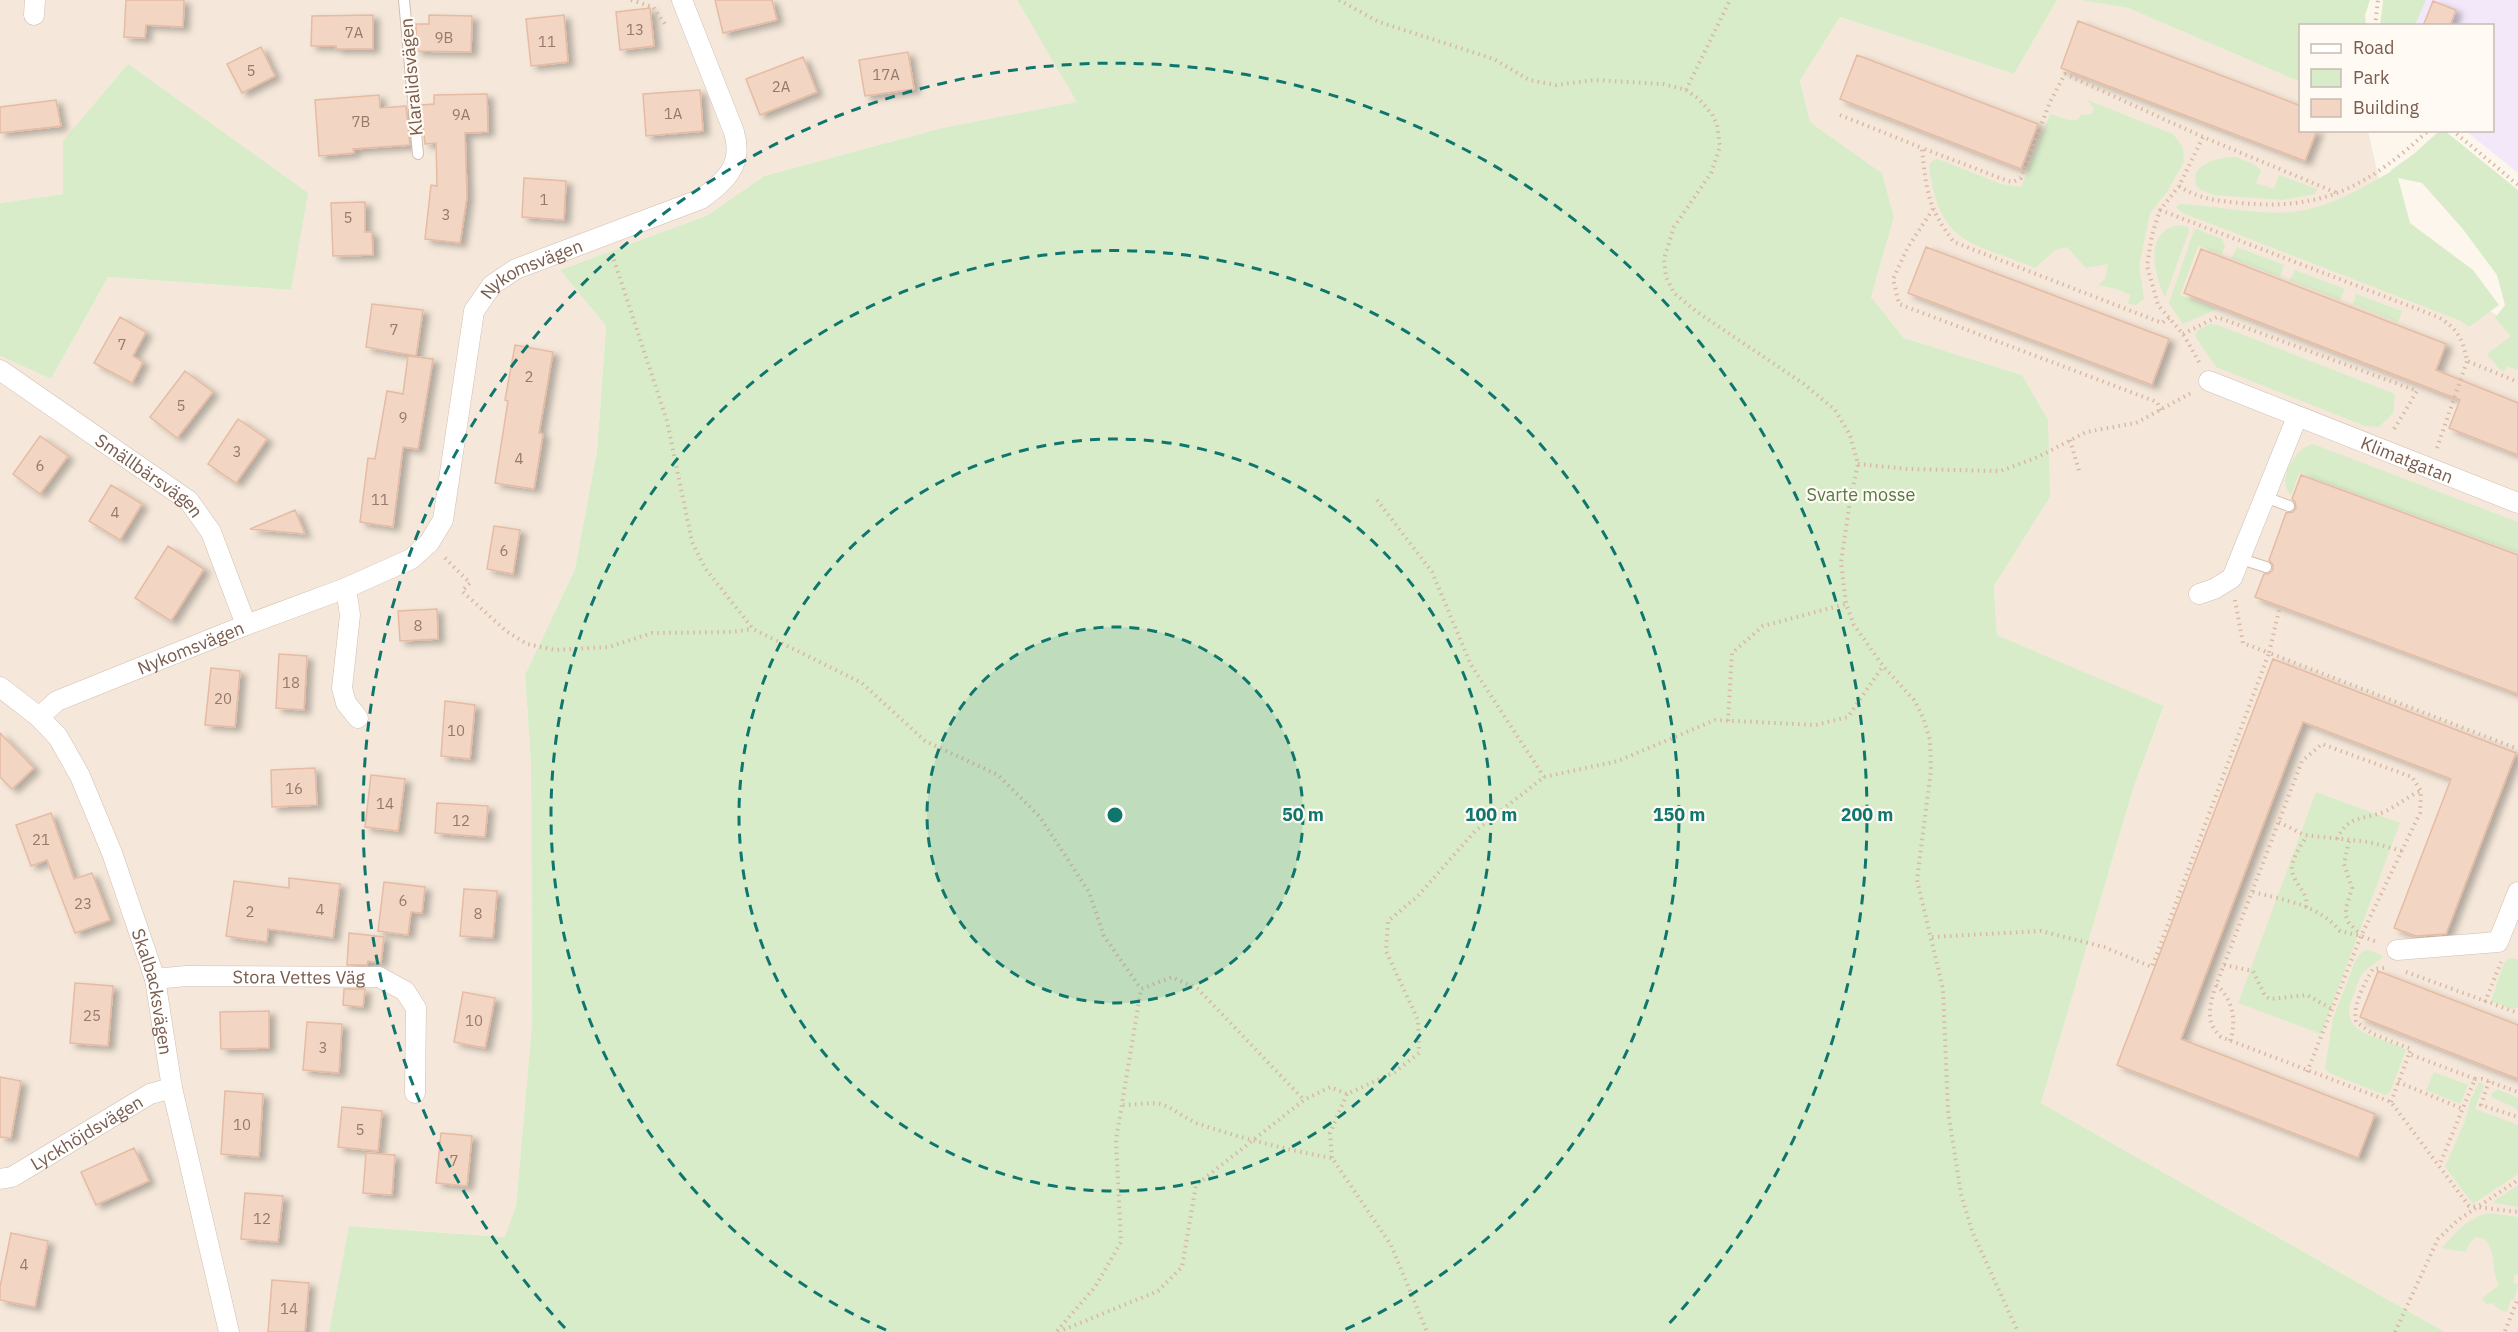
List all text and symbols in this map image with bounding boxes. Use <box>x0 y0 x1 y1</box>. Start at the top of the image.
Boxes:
street label: Klaralidsvägen <box>394 17 428 137</box>
house number: 13 <box>626 20 644 39</box>
house number: 7A <box>345 23 364 42</box>
legend <box>2299 24 2494 132</box>
house number: 9B <box>435 28 453 47</box>
house number: 11 <box>538 32 556 51</box>
text: Road <box>2353 36 2394 59</box>
house number: 5 <box>246 61 256 80</box>
house number: 17A <box>872 65 900 84</box>
text: Park <box>2353 66 2390 89</box>
house number: 2A <box>772 77 791 96</box>
text: Building <box>2353 96 2420 119</box>
house number: 1A <box>664 104 683 123</box>
house number: 9A <box>452 105 471 124</box>
house number: 7B <box>352 112 370 131</box>
house number: 1 <box>539 190 549 209</box>
house number: 3 <box>441 205 451 224</box>
house number: 5 <box>343 208 353 227</box>
street label: Nykomsvägen <box>475 233 586 303</box>
house number: 7 <box>389 320 399 339</box>
house number: 7 <box>117 335 127 354</box>
house number: 2 <box>524 367 534 386</box>
house number: 5 <box>176 396 186 415</box>
house number: 9 <box>398 408 408 427</box>
street label: Smällbärsvägen <box>91 428 208 522</box>
street label: Klimatgatan <box>2358 431 2457 488</box>
house number: 3 <box>232 442 242 461</box>
house number: 4 <box>514 449 524 468</box>
house number: 6 <box>35 456 45 475</box>
park label: Svarte mosse <box>1807 483 1916 506</box>
house number: 11 <box>371 490 389 509</box>
house number: 4 <box>110 503 120 522</box>
house number: 6 <box>499 541 509 560</box>
street label: Nykomsvägen <box>134 616 247 679</box>
house number: 8 <box>413 616 423 635</box>
house number: 18 <box>282 673 300 692</box>
house number: 20 <box>214 689 232 708</box>
house number: 10 <box>447 721 465 740</box>
house number: 16 <box>285 779 303 798</box>
house number: 14 <box>376 794 394 813</box>
text: 50 m <box>1282 803 1324 826</box>
text: 100 m <box>1465 803 1517 826</box>
text: 150 m <box>1653 803 1705 826</box>
text: 200 m <box>1841 803 1893 826</box>
centre of rings <box>1105 805 1125 825</box>
house number: 12 <box>452 811 470 830</box>
house number: 21 <box>32 830 50 849</box>
house number: 6 <box>398 891 408 910</box>
house number: 23 <box>74 894 92 913</box>
house number: 4 <box>315 900 325 919</box>
house number: 2 <box>245 902 255 921</box>
house number: 8 <box>473 904 483 923</box>
street label: Skalbacksvägen <box>127 925 178 1056</box>
street label: Stora Vettes Väg <box>233 965 366 988</box>
house number: 25 <box>83 1006 101 1025</box>
house number: 10 <box>465 1011 483 1030</box>
house number: 3 <box>318 1038 328 1057</box>
street label: Lyckhöjdsvägen <box>26 1090 147 1175</box>
house number: 10 <box>233 1115 251 1134</box>
house number: 5 <box>355 1120 365 1139</box>
house number: 7 <box>449 1151 459 1170</box>
house number: 12 <box>253 1209 271 1228</box>
house number: 4 <box>19 1255 29 1274</box>
house number: 14 <box>280 1299 298 1318</box>

